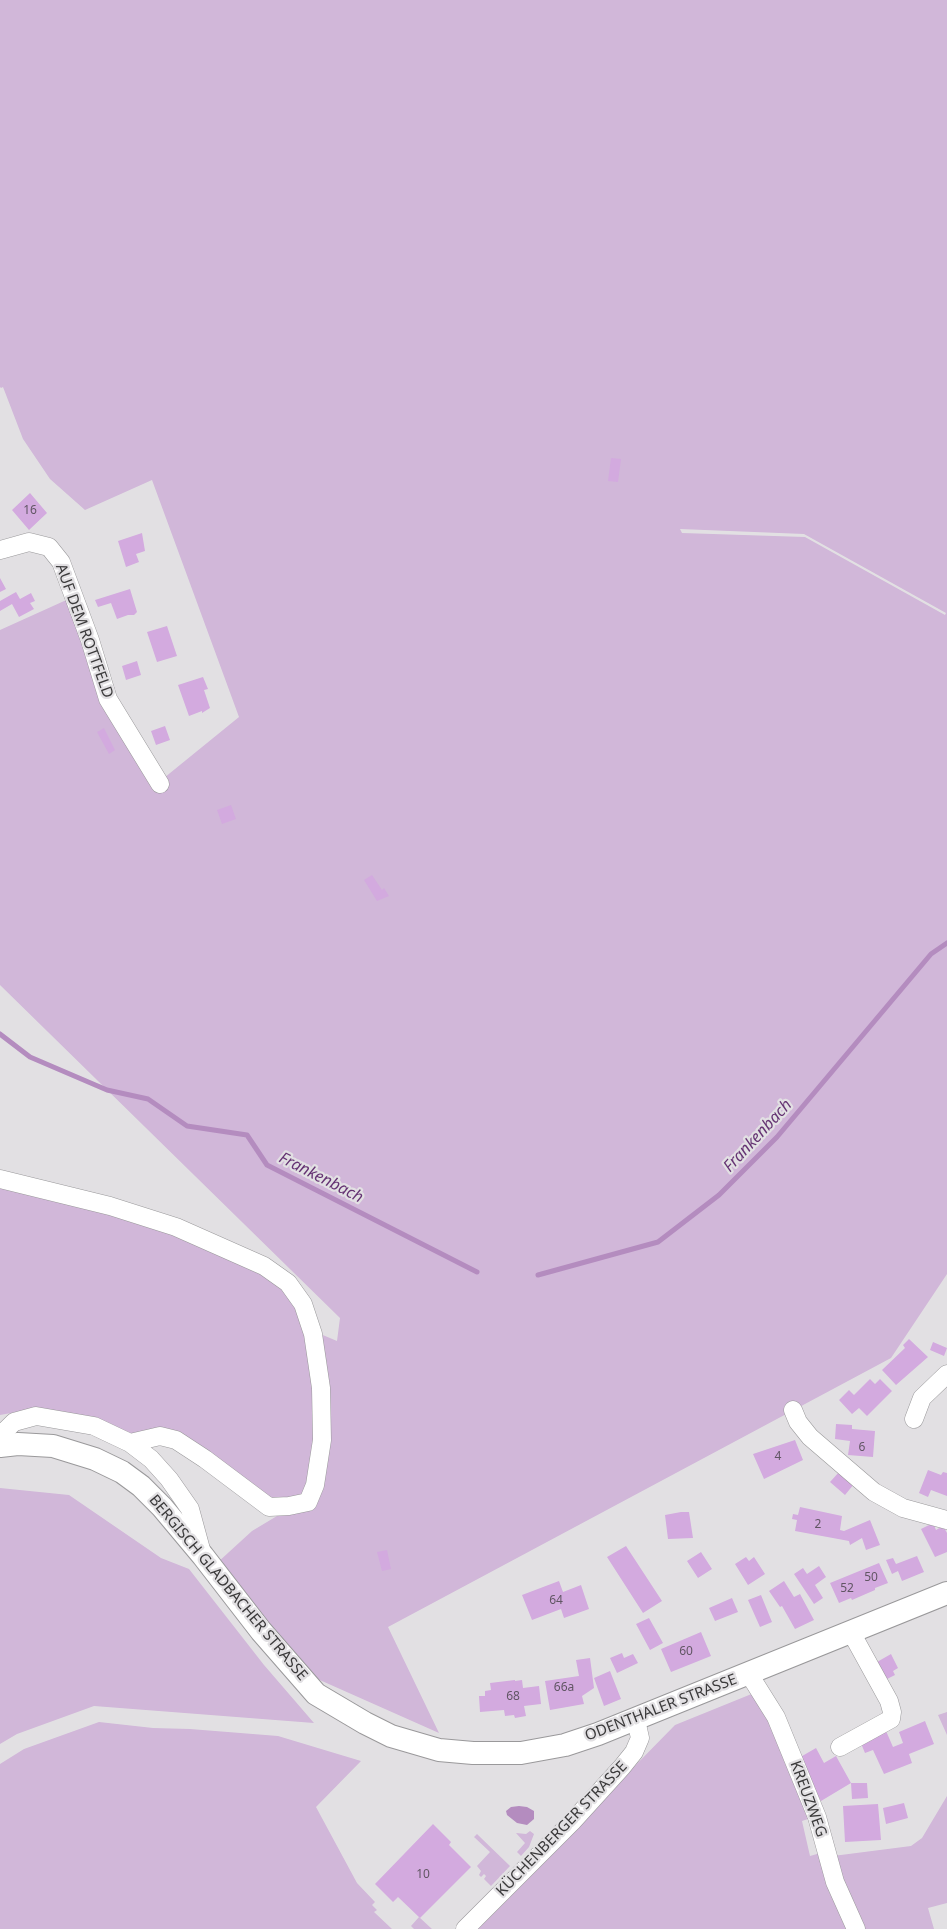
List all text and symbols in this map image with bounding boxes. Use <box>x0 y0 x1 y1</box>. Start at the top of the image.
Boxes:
house number: 16 <box>23 504 37 518</box>
street label: AUF DEM ROTTFELD <box>51 561 117 701</box>
water label: Frankenbach <box>720 1096 796 1176</box>
water label: Frankenbach <box>276 1149 366 1207</box>
house number: 6 <box>859 1441 865 1455</box>
house number: 4 <box>775 1450 781 1464</box>
street label: BERGISCH GLADBACHER STRASSE <box>145 1491 311 1685</box>
house number: 2 <box>815 1518 821 1532</box>
house number: 50 <box>864 1571 878 1585</box>
house number: 52 <box>840 1582 854 1596</box>
house number: 64 <box>549 1594 563 1608</box>
house number: 60 <box>679 1645 693 1659</box>
street label: ODENTHALER STRASSE <box>583 1671 739 1745</box>
house number: 66a <box>554 1681 574 1695</box>
house number: 68 <box>506 1690 520 1704</box>
street label: KÜCHENBERGER STRASSE <box>493 1758 631 1900</box>
street label: KREUZWEG <box>786 1758 830 1840</box>
house number: 10 <box>416 1868 430 1882</box>

